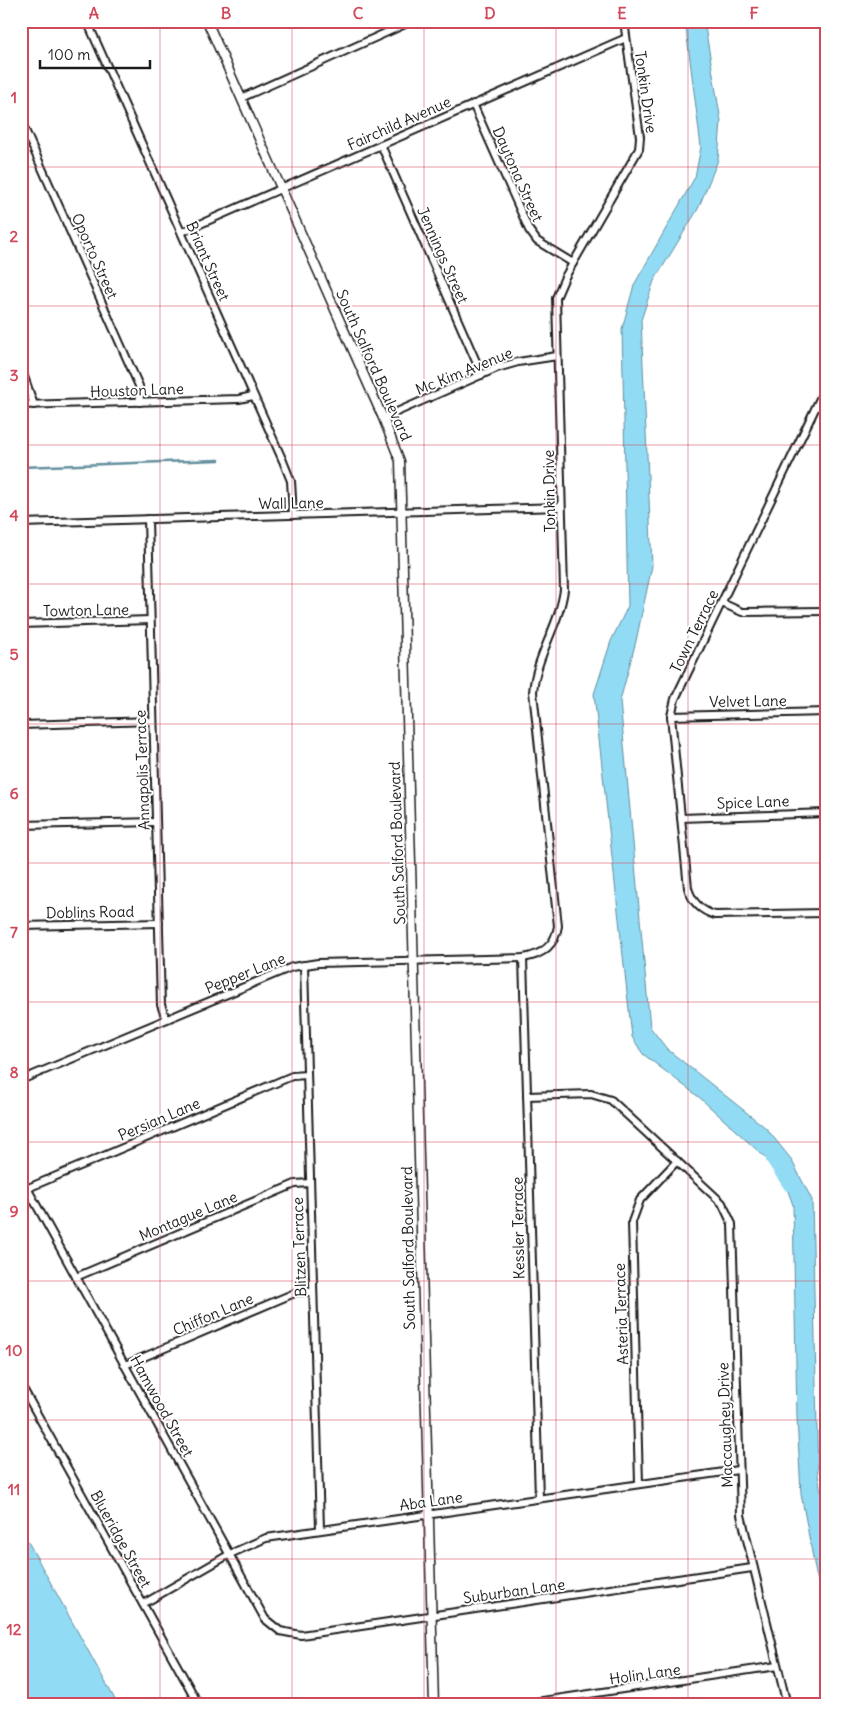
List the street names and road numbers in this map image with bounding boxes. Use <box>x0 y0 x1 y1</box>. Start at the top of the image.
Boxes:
street label: Tonkin Drive <box>631 50 661 134</box>
street label: Fairchild Avenue <box>344 92 454 154</box>
street label: Daytona Street <box>489 124 547 224</box>
street label: Jennings Street <box>413 204 473 306</box>
street label: Oporto Street <box>68 210 122 302</box>
street label: Briant Street <box>182 218 234 304</box>
street label: South Salford Boulevard <box>332 286 416 444</box>
street label: Mc Kim Avenue <box>413 343 515 399</box>
street label: Houston Lane <box>90 379 184 401</box>
street label: Tonkin Drive <box>539 449 559 533</box>
street label: Wall Lane <box>258 493 324 513</box>
street label: Town Terrace <box>666 586 722 676</box>
street label: Towton Lane <box>43 600 129 620</box>
street label: Velvet Lane <box>709 691 787 711</box>
street label: Annapolis Terrace <box>130 709 154 831</box>
street label: South Salford Boulevard <box>385 761 409 925</box>
street label: Spice Lane <box>716 791 790 813</box>
street label: Doblins Road <box>46 902 134 922</box>
street label: Pepper Lane <box>202 948 288 998</box>
street label: Persian Lane <box>115 1093 203 1145</box>
street label: South Salford Boulevard <box>397 1166 419 1330</box>
street label: Kessler Terrace <box>508 1177 528 1279</box>
street label: Montague Lane <box>136 1187 240 1245</box>
street label: Blitzen Terrace <box>288 1197 310 1297</box>
street label: Asteria Terrace <box>610 1263 632 1365</box>
street label: Chiffon Lane <box>170 1289 256 1339</box>
street label: Hamwood Street <box>126 1352 198 1460</box>
street label: Maccaughey Drive <box>713 1362 737 1488</box>
street label: Blueridge Street <box>86 1487 156 1591</box>
street label: Aba Lane <box>398 1487 464 1515</box>
street label: Suburban Lane <box>462 1574 566 1608</box>
street label: Holin Lane <box>608 1660 682 1688</box>

